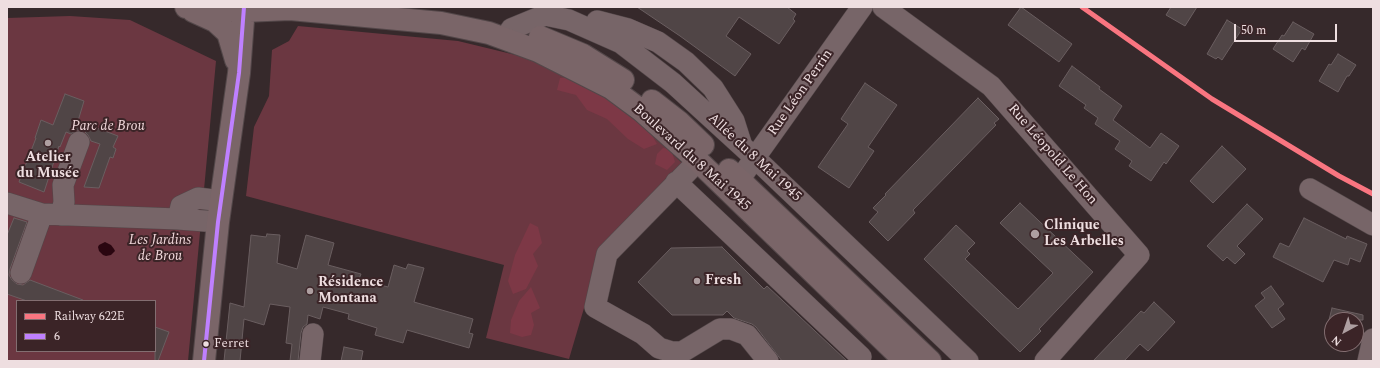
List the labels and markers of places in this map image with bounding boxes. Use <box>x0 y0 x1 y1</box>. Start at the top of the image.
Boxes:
marker: Atelier du Musée <box>43 138 53 148</box>
place label: Atelier du Musée <box>17 150 79 182</box>
place label: Clinique Les Arbelles <box>1044 218 1124 250</box>
marker: Clinique Les Arbelles <box>1029 228 1041 240</box>
place label: Fresh <box>705 273 741 289</box>
place label: Résidence Montana <box>318 275 383 308</box>
marker: Fresh <box>692 276 702 286</box>
marker: Résidence Montana <box>305 286 315 296</box>
place label: Ferret <box>214 336 249 352</box>
marker: Ferret <box>201 339 211 349</box>

